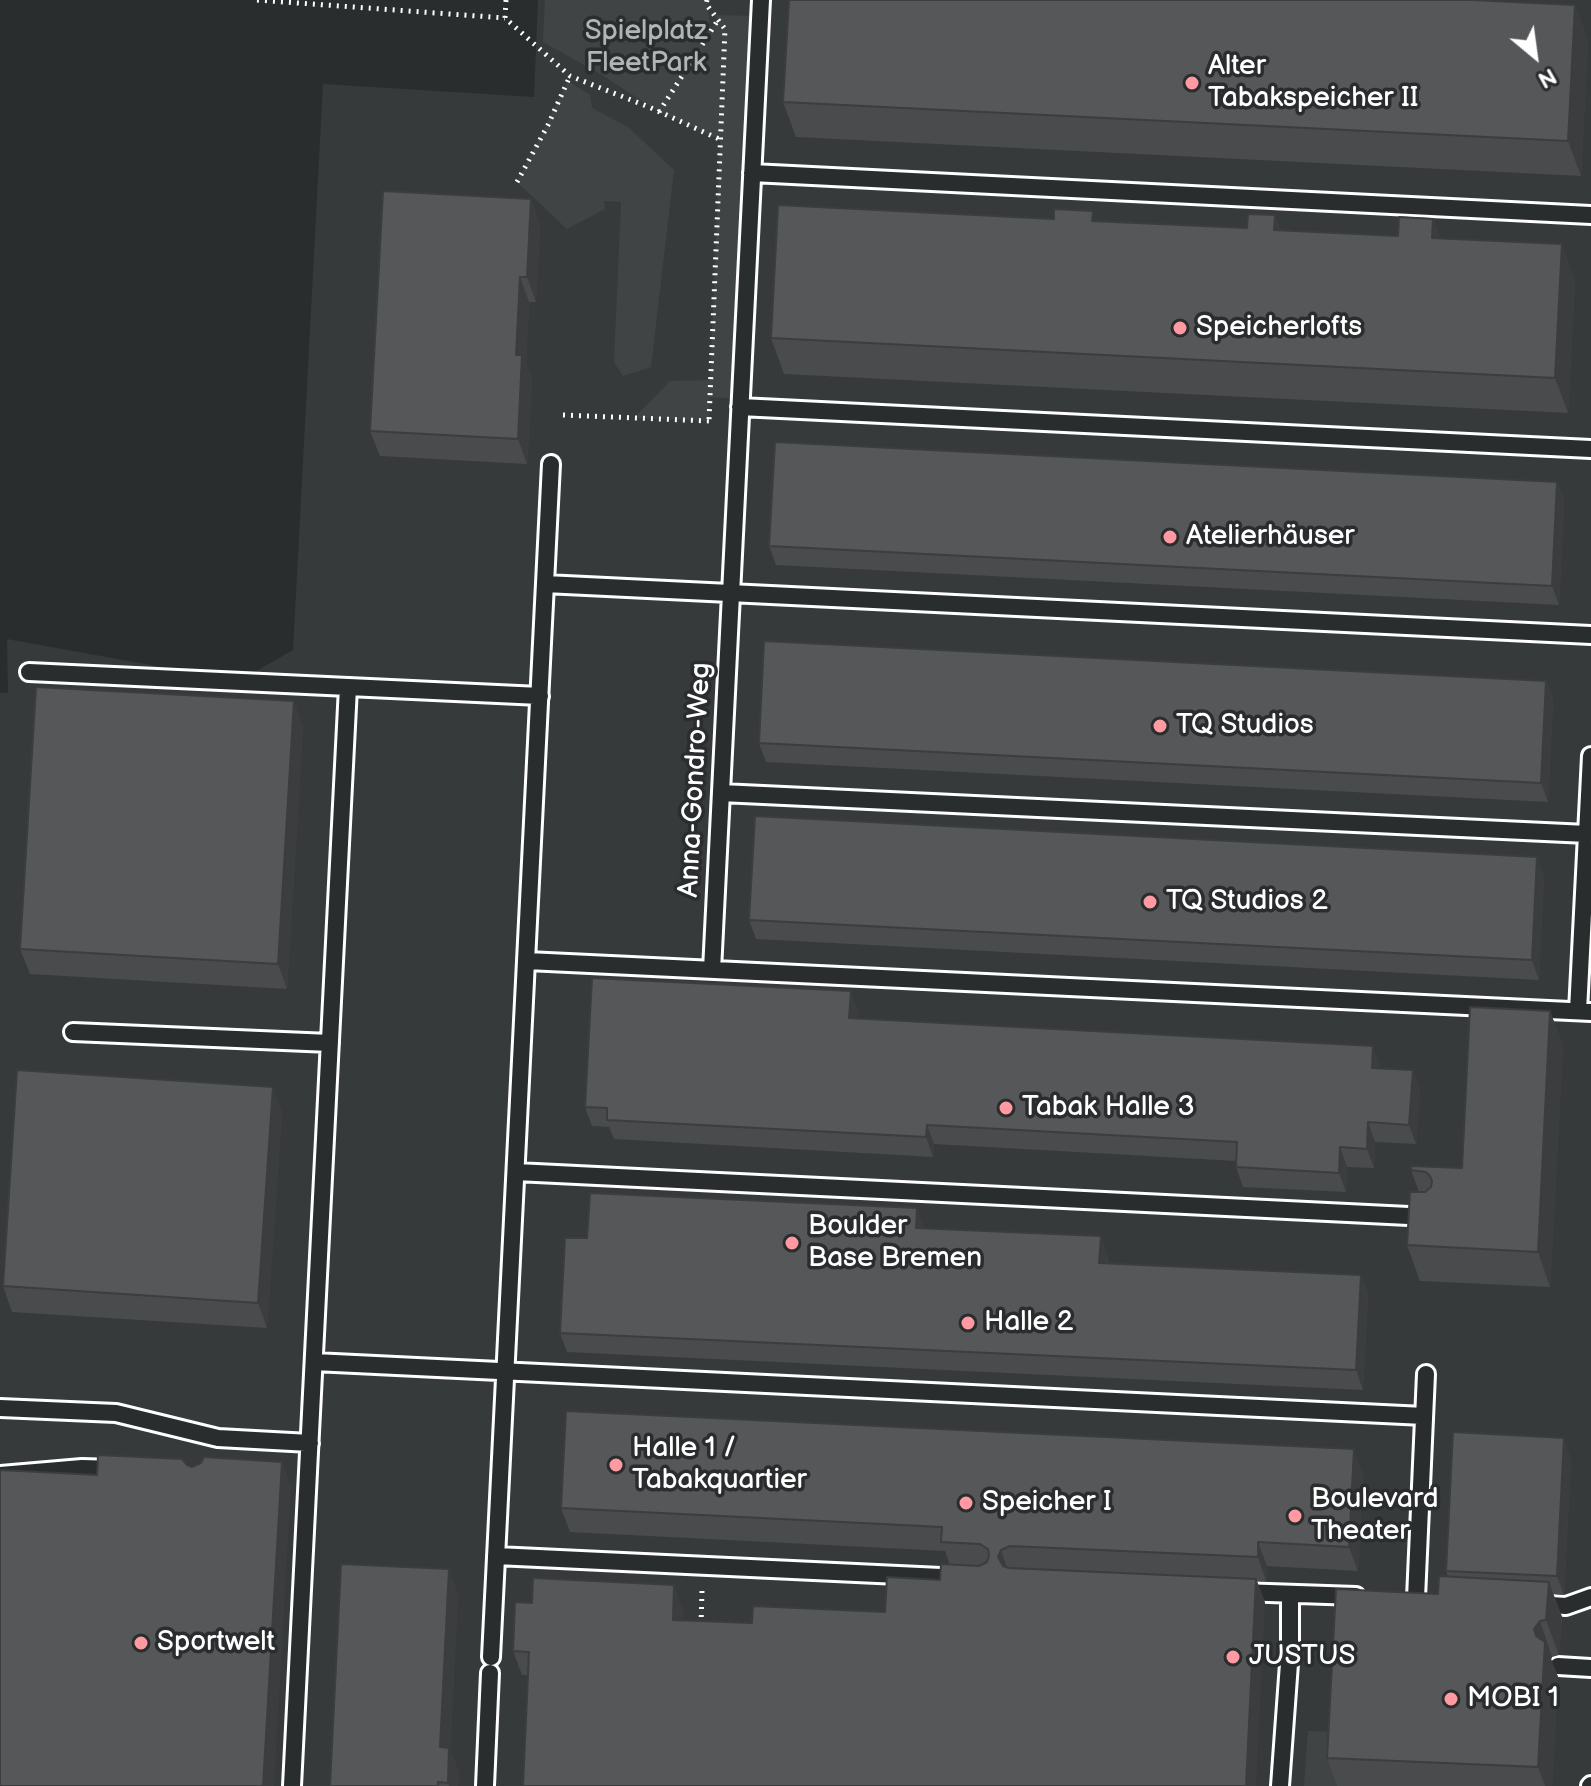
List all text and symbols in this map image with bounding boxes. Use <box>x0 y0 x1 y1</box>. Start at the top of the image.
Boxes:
park label: Spielplatz FleetPark <box>585 15 707 81</box>
north arrow <box>1495 16 1575 96</box>
place label: Alter Tabakspeicher II <box>1208 50 1418 116</box>
text: N <box>1533 62 1561 93</box>
marker: Alter Tabakspeicher II <box>1183 74 1201 92</box>
place label: Speicherlofts <box>1196 311 1362 345</box>
marker: Speicherlofts <box>1171 319 1189 337</box>
place label: Atelierhäuser <box>1186 520 1354 554</box>
marker: Atelierhäuser <box>1161 528 1179 546</box>
street label: Anna-Gondro-Weg <box>673 662 719 898</box>
place label: TQ Studios <box>1176 709 1314 743</box>
marker: TQ Studios <box>1151 717 1169 735</box>
place label: TQ Studios 2 <box>1166 885 1328 919</box>
marker: TQ Studios 2 <box>1141 893 1159 911</box>
place label: Tabak Halle 3 <box>1022 1091 1195 1125</box>
marker: Tabak Halle 3 <box>997 1099 1015 1117</box>
place label: Boulder Base Bremen <box>808 1210 982 1276</box>
marker: Boulder Base Bremen <box>783 1234 801 1252</box>
place label: Halle 2 <box>984 1306 1073 1340</box>
marker: Halle 2 <box>959 1314 977 1332</box>
place label: Halle 1 / Tabakquartier <box>632 1432 807 1498</box>
marker: Halle 1 / Tabakquartier <box>607 1456 625 1474</box>
place label: Boulevard Theater <box>1311 1483 1438 1549</box>
place label: Speicher I <box>982 1486 1112 1520</box>
marker: Speicher I <box>957 1494 975 1512</box>
marker: Boulevard Theater <box>1286 1507 1304 1525</box>
place label: Sportwelt <box>157 1626 275 1660</box>
marker: Sportwelt <box>132 1634 150 1652</box>
place label: JUSTUS <box>1249 1640 1355 1674</box>
marker: JUSTUS <box>1224 1648 1242 1666</box>
place label: MOBI 1 <box>1467 1682 1559 1716</box>
marker: MOBI 1 <box>1442 1690 1460 1708</box>

